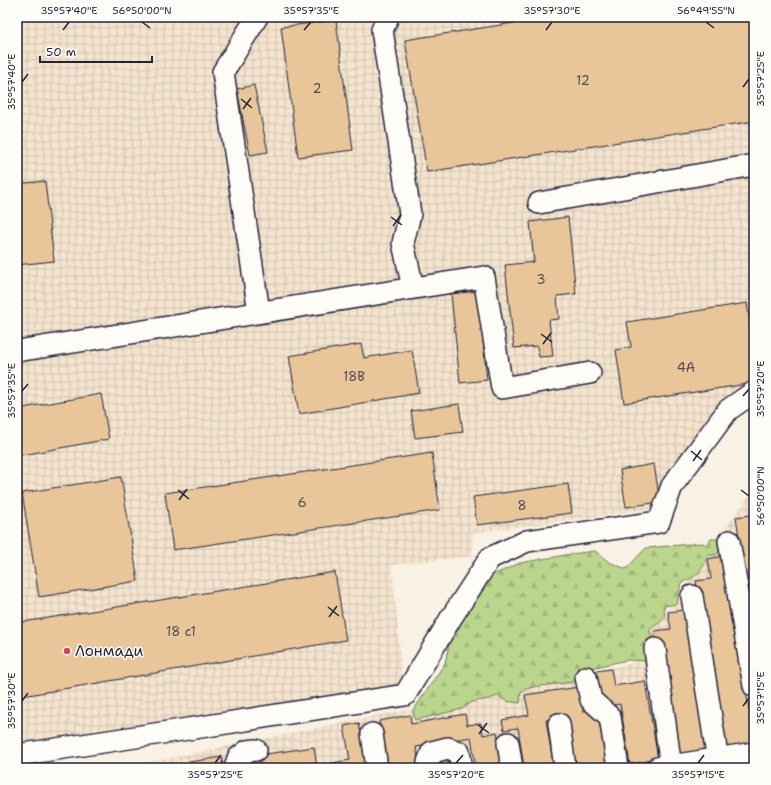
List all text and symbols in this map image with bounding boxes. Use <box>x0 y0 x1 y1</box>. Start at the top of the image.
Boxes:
text: 35°57'40"E <box>41 4 97 17</box>
text: 56°50'00"N <box>112 4 172 17</box>
text: 35°57'35"E <box>283 4 339 17</box>
text: 35°57'30"E <box>524 4 580 17</box>
text: 56°49'55"N <box>677 4 735 17</box>
scale bar <box>40 38 152 64</box>
text: 50 m <box>46 44 76 60</box>
text: 35°57'25"E <box>754 51 767 107</box>
text: 35°57'40"E <box>5 54 18 110</box>
house number: 12 <box>576 72 590 89</box>
house number: 2 <box>312 80 322 97</box>
house number: 3 <box>536 271 546 288</box>
house number: 4А <box>677 359 695 376</box>
text: 35°57'20"E <box>754 361 767 417</box>
text: 35°57'35"E <box>5 363 18 419</box>
house number: 18В <box>343 368 365 385</box>
text: 56°50'00"N <box>754 466 767 526</box>
house number: 6 <box>297 494 307 511</box>
house number: 8 <box>517 497 527 514</box>
house number: 18 с1 <box>166 623 196 640</box>
place label: Лонмади <box>75 641 143 661</box>
marker: Лонмади <box>62 646 72 656</box>
text: 35°57'15"E <box>754 671 767 725</box>
text: 35°57'30"E <box>5 673 18 729</box>
text: 35°57'25"E <box>187 768 243 781</box>
text: 35°57'20"E <box>428 768 484 781</box>
text: 35°57'15"E <box>671 768 725 781</box>

